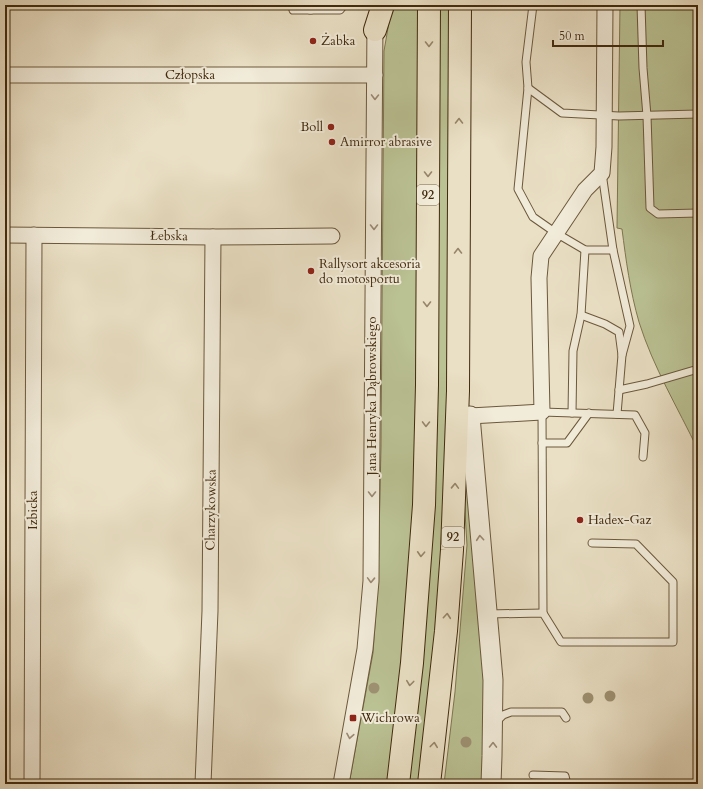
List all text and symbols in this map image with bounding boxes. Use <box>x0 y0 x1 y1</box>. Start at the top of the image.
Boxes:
scale bar <box>553 22 663 48</box>
text: 50 m <box>559 28 586 44</box>
place label: Żabka <box>321 32 356 50</box>
marker: Żabka <box>308 36 318 46</box>
one-way arrow <box>425 41 433 47</box>
street label: Człopska <box>165 66 215 84</box>
one-way arrow <box>371 94 379 100</box>
place label: Boll <box>301 118 324 136</box>
one-way arrow <box>455 118 463 124</box>
marker: Boll <box>326 122 336 132</box>
place label: Amirror abrasive <box>340 133 432 151</box>
marker: Amirror abrasive <box>327 137 337 147</box>
one-way arrow <box>424 171 432 177</box>
road number: 92 <box>417 185 439 205</box>
one-way arrow <box>370 224 378 230</box>
street label: Łebska <box>150 227 188 245</box>
one-way arrow <box>454 248 462 254</box>
place label: Rallysort akcesoria do motosportu <box>319 255 421 288</box>
marker: Rallysort akcesoria do motosportu <box>306 266 316 276</box>
one-way arrow <box>423 301 431 307</box>
street label: Jana Henryka Dąbrowskiego <box>363 317 381 477</box>
one-way arrow <box>422 421 430 427</box>
street label: Charzykowska <box>201 469 221 551</box>
one-way arrow <box>451 483 459 489</box>
street label: Izbicka <box>24 490 42 530</box>
one-way arrow <box>368 491 376 497</box>
place label: Hadex-Gaz <box>588 511 651 529</box>
marker: Hadex-Gaz <box>575 515 585 525</box>
road number: 92 <box>442 527 464 547</box>
one-way arrow <box>476 535 485 541</box>
one-way arrow <box>417 551 426 557</box>
one-way arrow <box>366 577 375 583</box>
one-way arrow <box>443 613 452 619</box>
one-way arrow <box>406 680 415 686</box>
place label: Wichrowa <box>360 709 420 727</box>
marker: Wichrowa <box>348 713 358 723</box>
one-way arrow <box>346 733 355 739</box>
one-way arrow <box>429 742 438 748</box>
one-way arrow <box>488 742 497 748</box>

